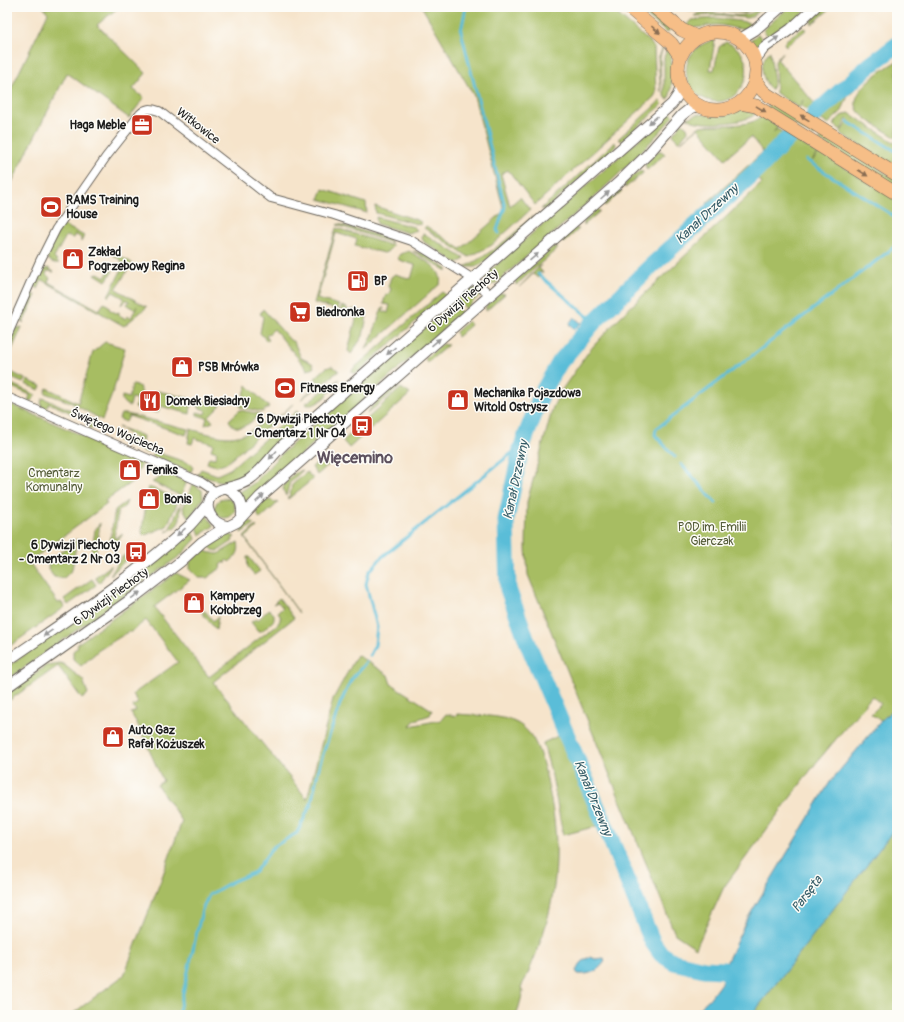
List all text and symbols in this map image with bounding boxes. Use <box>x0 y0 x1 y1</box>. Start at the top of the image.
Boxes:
one-way arrow <box>650 26 661 35</box>
one-way arrow <box>769 36 780 44</box>
street label: Witkowice <box>173 104 223 148</box>
one-way arrow <box>755 106 767 113</box>
office icon: Haga Meble <box>129 112 155 138</box>
one-way arrow <box>800 114 810 122</box>
one-way arrow <box>649 115 658 124</box>
place label: Haga Meble <box>69 118 127 133</box>
one-way arrow <box>858 169 868 177</box>
water label: Kanał Drzewny <box>672 180 743 247</box>
one-way arrow <box>600 190 610 200</box>
place label: RAMS Training House <box>66 193 139 222</box>
sports icon: RAMS Training House <box>38 194 64 220</box>
place label: Zakład Pogrzebowy Regina <box>88 245 185 274</box>
shop icon: Zakład Pogrzebowy Regina <box>60 246 86 272</box>
one-way arrow <box>529 252 540 261</box>
street label: 6 Dywizji Piechoty <box>424 266 502 336</box>
fuel station icon: BP <box>345 268 371 294</box>
place label: BP <box>374 274 388 289</box>
supermarket icon: Biedronka <box>287 299 313 325</box>
place label: Biedronka <box>316 305 365 320</box>
one-way arrow <box>431 337 441 347</box>
one-way arrow <box>385 346 396 355</box>
shop icon: PSB Mrówka <box>169 354 195 380</box>
place label: PSB Mrówka <box>198 360 260 375</box>
sports icon: Fitness Energy <box>272 375 298 401</box>
place label: Fitness Energy <box>300 381 376 396</box>
place label: Mechanika Pojazdowa Witold Ostrysz <box>474 386 581 415</box>
shop icon: Mechanika Pojazdowa Witold Ostrysz <box>445 387 471 413</box>
restaurant icon: Domek Biesiadny <box>137 388 163 414</box>
place label: Domek Biesiadny <box>166 394 250 409</box>
street label: Świętego Wojciecha <box>68 405 167 459</box>
place label: 6 Dywizji Piechoty - Cmentarz 1 Nr 04 <box>247 412 347 441</box>
bus stop icon: 6 Dywizji Piechoty - Cmentarz 1 Nr 04 <box>349 413 375 439</box>
water label: Kanał Drzewny <box>500 438 532 521</box>
district label: Więcemino <box>317 448 393 468</box>
one-way arrow <box>268 450 277 461</box>
shop icon: Feniks <box>117 457 143 483</box>
place label: Feniks <box>146 463 178 478</box>
park label: Cmentarz Komunalny <box>26 466 82 495</box>
shop icon: Bonis <box>136 486 162 512</box>
place label: Bonis <box>164 492 192 507</box>
one-way arrow <box>255 494 264 503</box>
park label: POD im. Emilii Gierczak <box>678 520 746 549</box>
one-way arrow <box>176 528 186 537</box>
place label: 6 Dywizji Piechoty - Cmentarz 2 Nr 03 <box>19 538 121 567</box>
bus stop icon: 6 Dywizji Piechoty - Cmentarz 2 Nr 03 <box>123 539 149 565</box>
street label: 6 Dywizji Piechoty <box>71 565 151 629</box>
place label: Kampery Kołobrzeg <box>210 589 261 618</box>
shop icon: Kampery Kołobrzeg <box>181 590 207 616</box>
one-way arrow <box>131 591 141 599</box>
one-way arrow <box>43 628 54 637</box>
place label: Auto Gaz Rafał Kożuszek <box>128 723 206 752</box>
shop icon: Auto Gaz Rafał Kożuszek <box>100 724 126 750</box>
water label: Kanał Drzewny <box>571 758 616 840</box>
water label: Parsęta <box>788 872 826 915</box>

